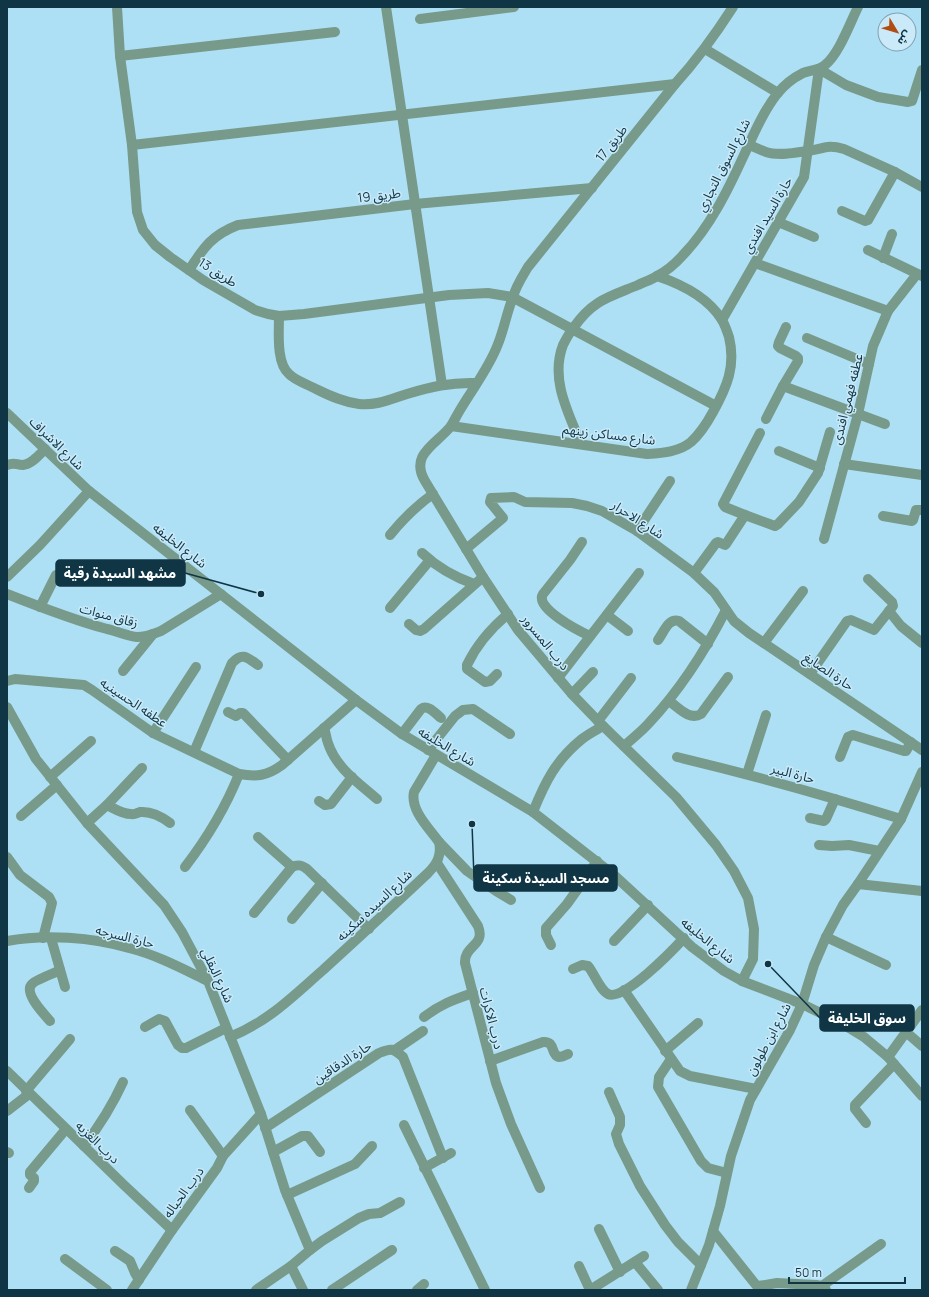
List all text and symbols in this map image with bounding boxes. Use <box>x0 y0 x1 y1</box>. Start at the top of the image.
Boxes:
north arrow <box>877 12 917 52</box>
text: ش <box>895 28 916 49</box>
street label: شارع السوق التجاري <box>692 115 756 216</box>
street label: طريق 17 <box>591 121 631 165</box>
street label: حارة السيد افندي <box>738 173 798 258</box>
street label: طريق 19 <box>356 183 402 207</box>
street label: طريق 13 <box>195 253 241 291</box>
street label: عطفه فهمي افندى <box>827 351 869 447</box>
street label: شارع الاشراف <box>24 412 88 475</box>
street label: شارع مساكن زينهم <box>561 419 657 451</box>
street label: شارع الاحرار <box>606 495 668 544</box>
street label: شارع الخليفه <box>148 518 211 573</box>
callout: مشهد السيدة رقية <box>56 560 185 586</box>
text: مشهد السيدة رقية <box>64 563 176 582</box>
street label: زقاق منوات <box>78 599 140 631</box>
street label: درب المسرور <box>517 609 574 674</box>
street label: حارة الصايغ <box>799 648 858 696</box>
street label: عطفه الحسينيه <box>97 673 171 731</box>
street label: شارع الخليفه <box>414 722 479 772</box>
street label: حارة البير <box>768 758 817 788</box>
street label: شارع السيده سكينه <box>332 865 417 946</box>
callout: مسجد السيدة سكينة <box>474 865 617 891</box>
text: مسجد السيدة سكينة <box>482 868 610 887</box>
street label: شارع الخليفه <box>676 913 739 969</box>
street label: حارة السرجه <box>94 920 156 952</box>
street label: شارع البقلي <box>196 945 239 1006</box>
street label: درب الاكرات <box>476 985 508 1051</box>
street label: شارع ابن طولون <box>741 999 796 1079</box>
callout: سوق الخليفة <box>820 1005 914 1031</box>
text: سوق الخليفة <box>828 1008 906 1027</box>
street label: حارة الدقاقين <box>309 1036 375 1088</box>
street label: درب الغزيه <box>72 1117 124 1167</box>
street label: درب الحباله <box>158 1163 208 1221</box>
scale bar <box>789 1259 905 1285</box>
text: 50 m <box>795 1264 822 1281</box>

